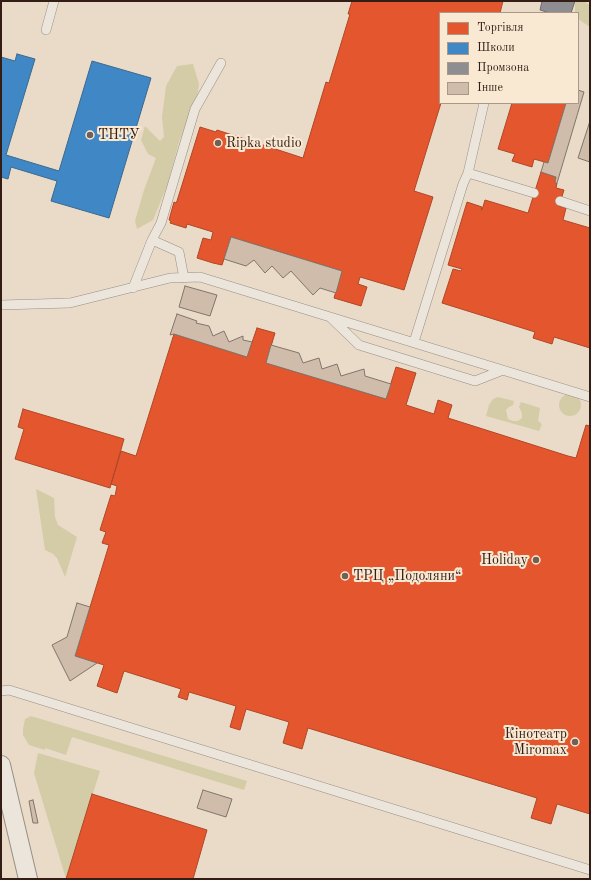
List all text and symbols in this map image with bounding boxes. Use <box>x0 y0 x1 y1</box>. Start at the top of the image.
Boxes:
legend <box>439 12 579 104</box>
text: Торгівля <box>477 22 523 34</box>
text: Школи <box>477 42 515 54</box>
text: Промзона <box>477 62 529 74</box>
text: Інше <box>477 82 503 94</box>
place label: ТНТУ <box>98 127 140 143</box>
marker: ТНТУ <box>85 130 95 140</box>
place label: Ripka studio <box>226 135 302 151</box>
marker: Ripka studio <box>213 138 223 148</box>
place label: Holiday <box>481 552 528 568</box>
marker: Holiday <box>531 555 541 565</box>
place label: ТРЦ „Подоляни“ <box>353 568 462 584</box>
marker: ТРЦ „Подоляни“ <box>340 571 350 581</box>
place label: Кінотеатр Miromax <box>505 726 567 758</box>
marker: Кінотеатр Miromax <box>570 737 580 747</box>

